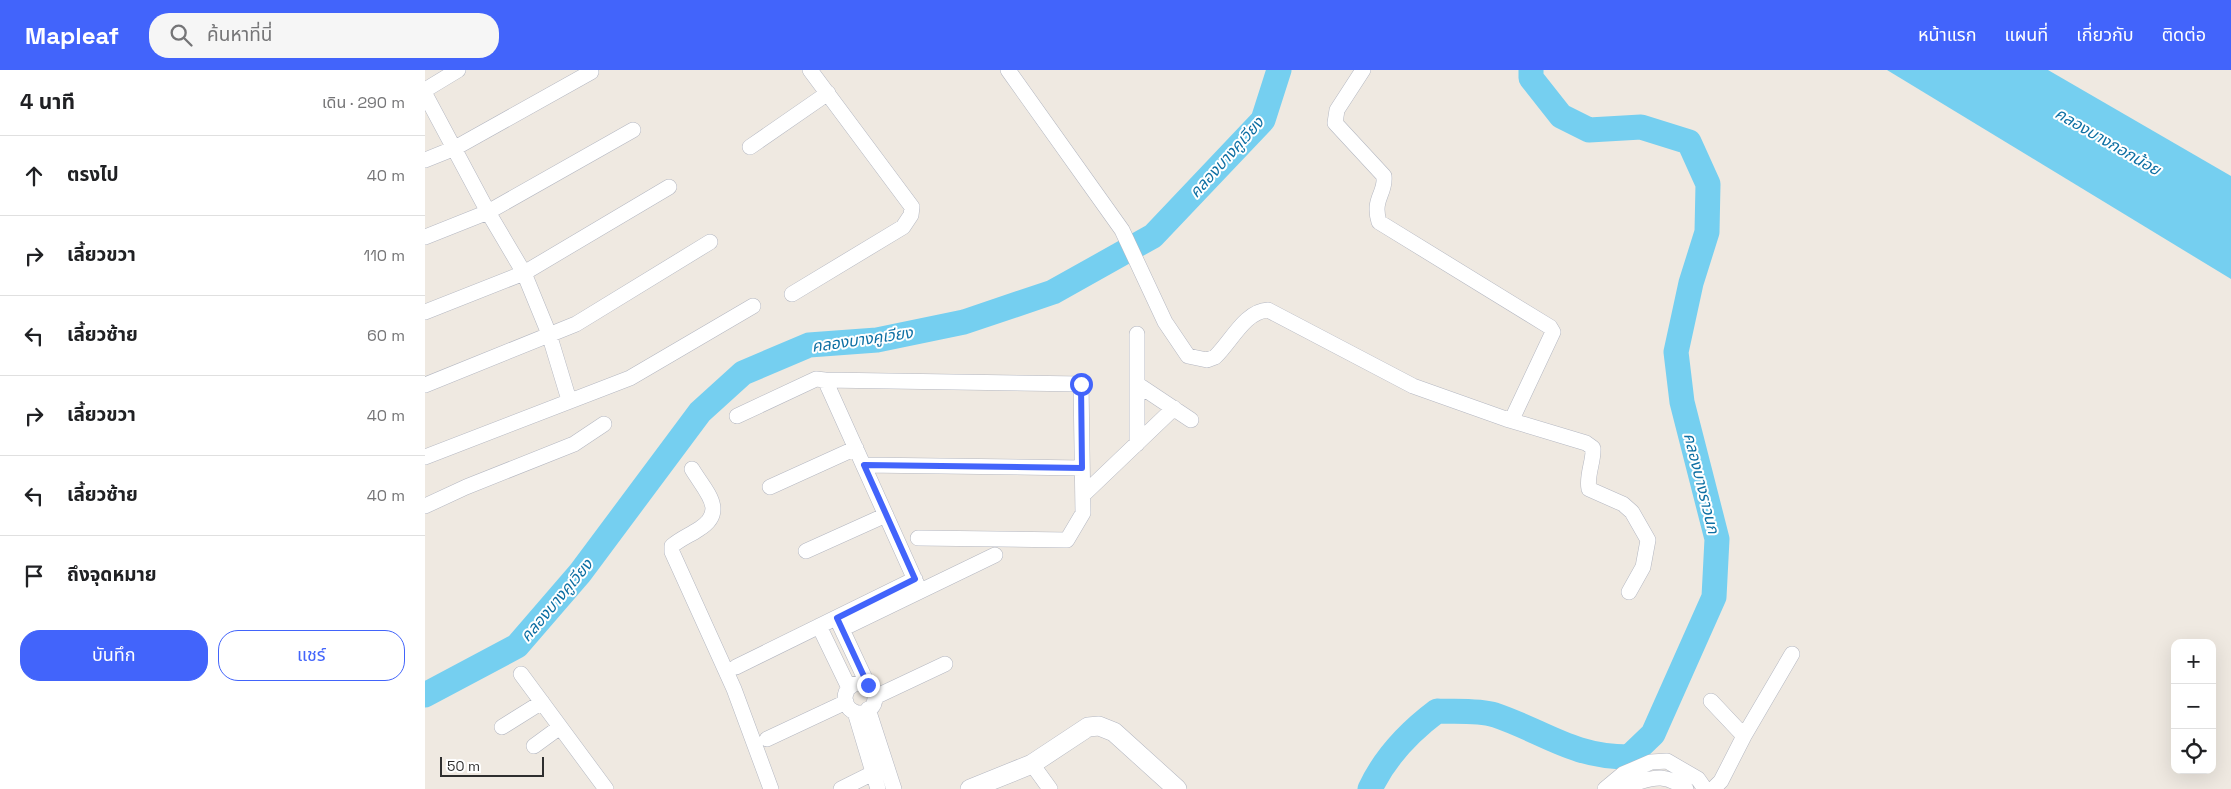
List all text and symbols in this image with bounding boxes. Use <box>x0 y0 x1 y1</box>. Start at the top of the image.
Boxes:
search box <box>149 13 499 58</box>
text: Mapleaf <box>25 20 119 51</box>
icon: search <box>167 21 195 49</box>
text: ค้นหาที่นี่ <box>207 22 272 47</box>
text: หน้าแรก <box>1918 23 1976 46</box>
text: แผนที่ <box>2004 23 2048 46</box>
text: เกี่ยวกับ <box>2076 23 2134 46</box>
text: ติดต่อ <box>2162 23 2206 46</box>
text: 4 นาที <box>20 88 75 115</box>
text: เดิน · 290 m <box>322 92 405 113</box>
water label: คลองบางกอกน้อย <box>2051 103 2166 181</box>
water label: คลองบางคูเวียง <box>1184 111 1269 202</box>
icon: ahead <box>20 162 48 190</box>
text: ตรงไป <box>67 162 119 187</box>
text: 40 m <box>367 165 405 186</box>
icon: right <box>20 242 48 270</box>
text: เลี้ยวขวา <box>67 242 136 267</box>
text: 110 m <box>363 245 405 266</box>
icon: left <box>20 322 48 350</box>
text: เลี้ยวซ้าย <box>67 322 138 347</box>
water label: คลองบางคูเวียง <box>810 322 915 357</box>
text: 60 m <box>367 325 405 346</box>
route start <box>1070 373 1093 396</box>
icon: right <box>20 402 48 430</box>
text: เลี้ยวขวา <box>67 402 136 427</box>
text: 40 m <box>367 405 405 426</box>
water label: คลองบางราวนก <box>1679 431 1725 537</box>
icon: left <box>20 482 48 510</box>
text: เลี้ยวซ้าย <box>67 482 138 507</box>
text: 40 m <box>367 485 405 506</box>
water label: คลองบางคูเวียง <box>516 553 598 646</box>
icon: arrive <box>20 562 48 590</box>
text: ถึงจุดหมาย <box>67 562 157 587</box>
button: บันทึก <box>20 630 208 681</box>
button: แชร์ <box>218 630 405 681</box>
map controls <box>2171 639 2216 774</box>
button: + <box>2171 639 2216 684</box>
route end <box>857 674 880 697</box>
button: − <box>2171 684 2216 729</box>
button: locate <box>2171 729 2216 774</box>
scale bar <box>440 754 544 777</box>
text: 50 m <box>447 757 480 775</box>

